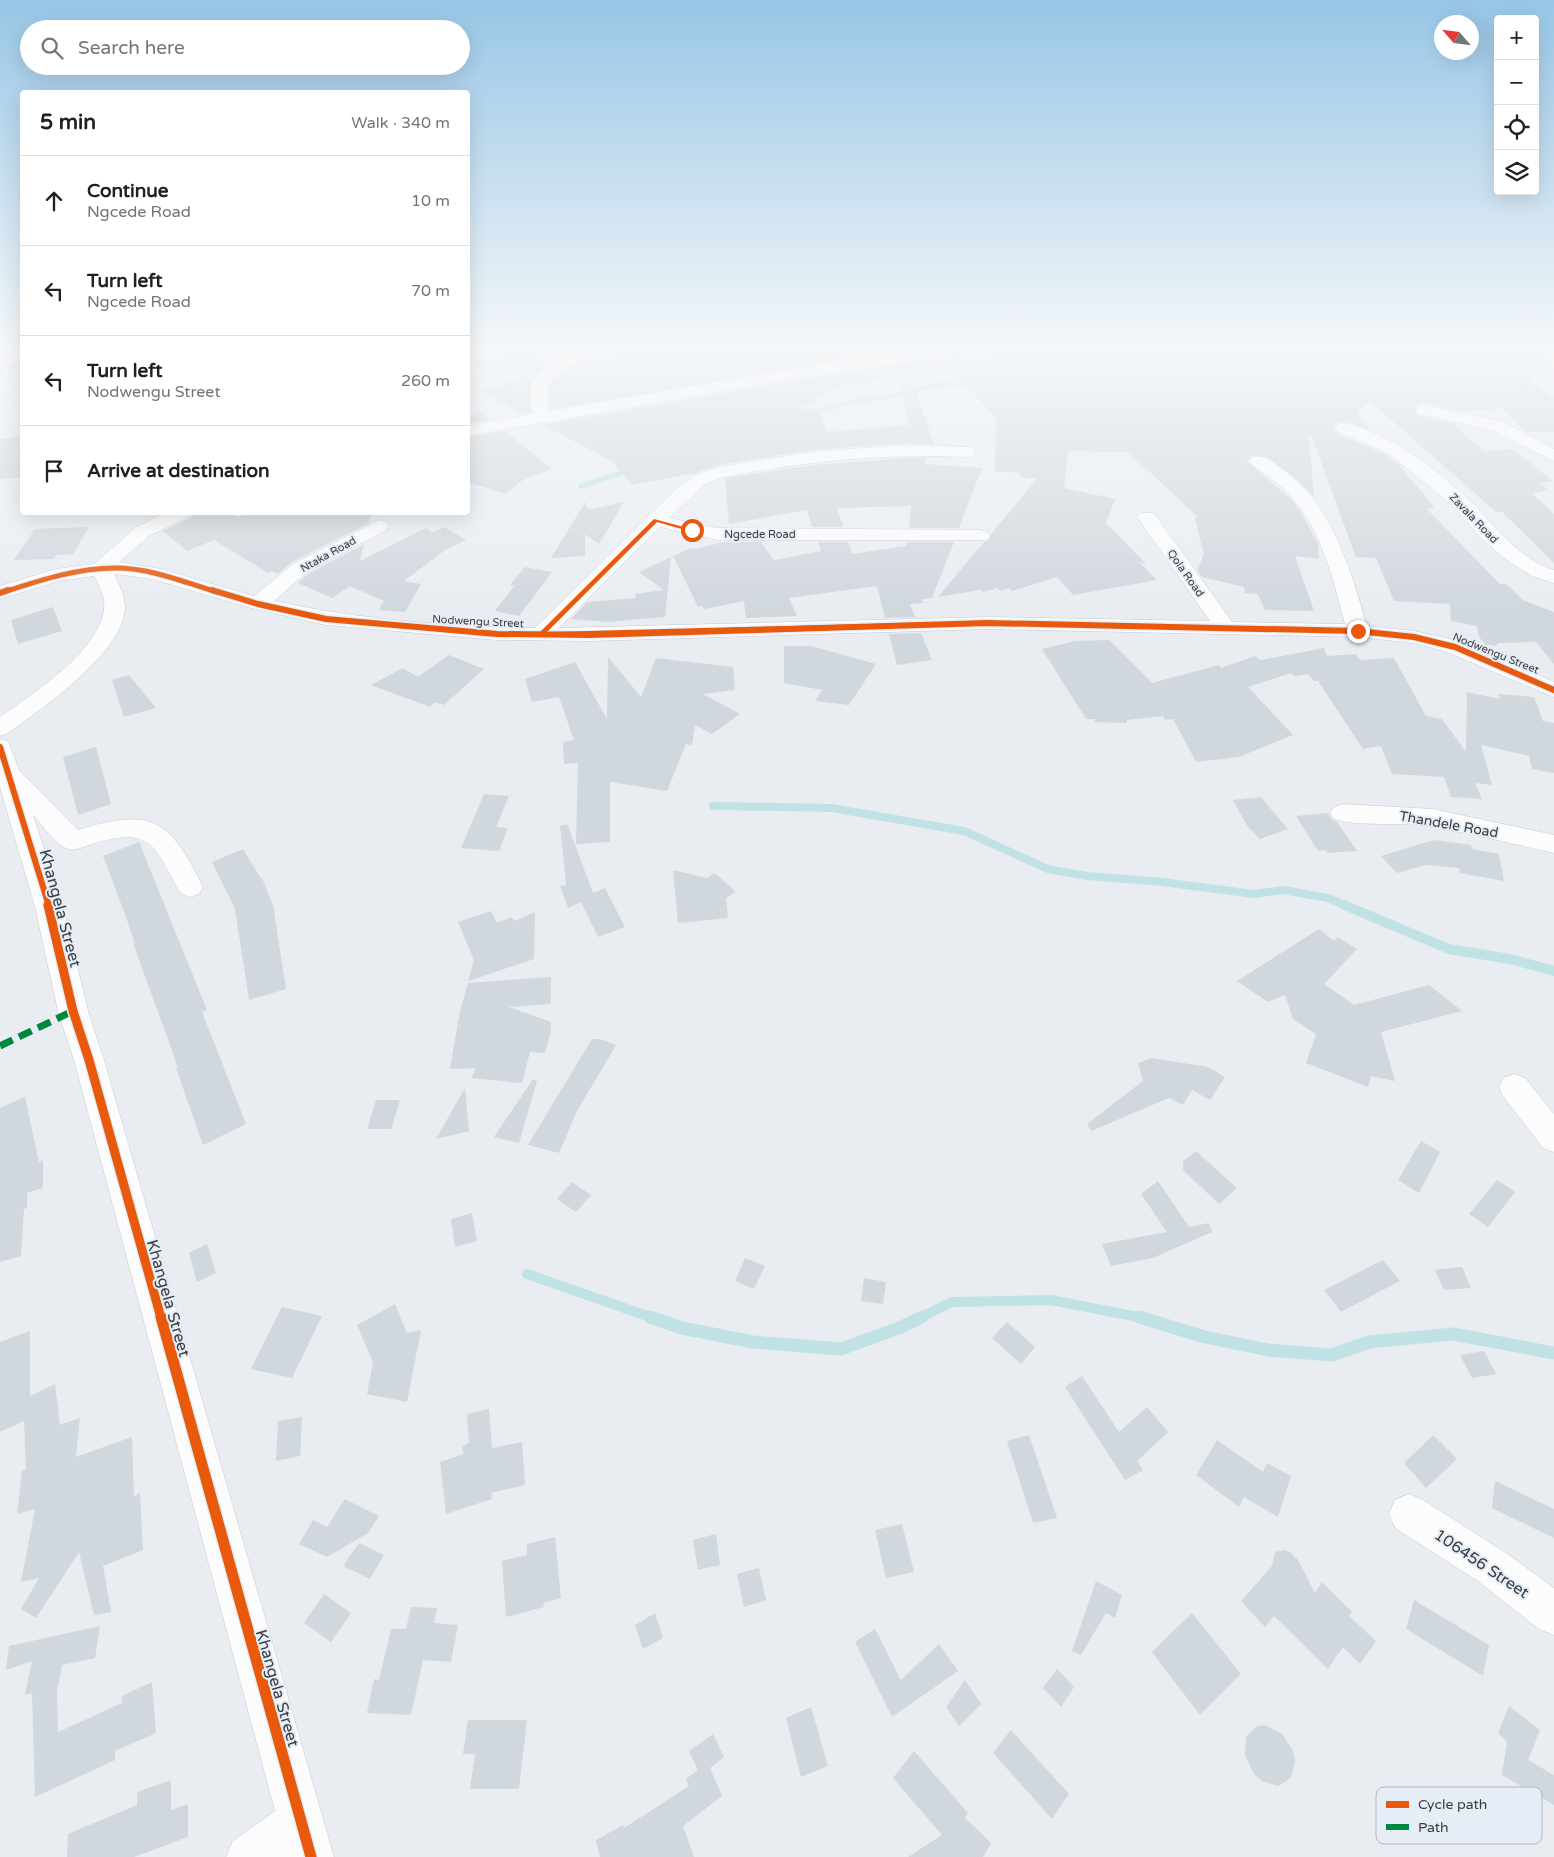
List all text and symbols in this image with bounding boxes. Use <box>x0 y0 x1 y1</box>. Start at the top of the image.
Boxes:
north arrow <box>1434 15 1479 60</box>
map controls <box>1494 15 1539 195</box>
button: + <box>1494 15 1539 60</box>
search box <box>20 20 470 75</box>
icon: search <box>38 34 66 62</box>
text: Search here <box>78 37 185 59</box>
button: − <box>1494 60 1539 105</box>
button: locate <box>1494 105 1539 150</box>
text: 5 min <box>40 110 96 135</box>
text: Walk · 340 m <box>351 113 450 133</box>
button: layers <box>1494 150 1539 195</box>
text: Continue <box>87 180 169 202</box>
icon: ahead <box>40 187 68 215</box>
text: 10 m <box>411 191 450 211</box>
text: Ngcede Road <box>87 202 191 222</box>
text: Turn left <box>87 270 163 292</box>
icon: left <box>40 277 68 305</box>
text: 70 m <box>411 281 450 301</box>
text: Ngcede Road <box>87 292 191 312</box>
text: Turn left <box>87 360 163 382</box>
icon: left <box>40 367 68 395</box>
text: 260 m <box>401 371 450 391</box>
text: Nodwengu Street <box>87 382 221 402</box>
icon: arrive <box>40 457 68 485</box>
text: Arrive at destination <box>87 460 270 482</box>
street label: Zavala Road <box>1447 491 1501 546</box>
route start <box>681 519 704 542</box>
street label: Ngcede Road <box>724 528 796 541</box>
street label: Ntaka Road <box>298 534 358 575</box>
street label: Qola Road <box>1165 547 1207 600</box>
street label: Nodwengu Street <box>432 613 524 630</box>
route end <box>1347 620 1370 643</box>
street label: Nodwengu Street <box>1451 630 1541 677</box>
street label: Thandele Road <box>1398 807 1500 842</box>
street label: Khangela Street <box>35 847 85 969</box>
street label: Khangela Street <box>142 1237 194 1359</box>
street label: 106456 Street <box>1430 1525 1533 1603</box>
street label: Khangela Street <box>251 1627 303 1749</box>
legend <box>1376 1787 1542 1844</box>
text: Cycle path <box>1418 1796 1487 1813</box>
text: Path <box>1418 1819 1449 1836</box>

